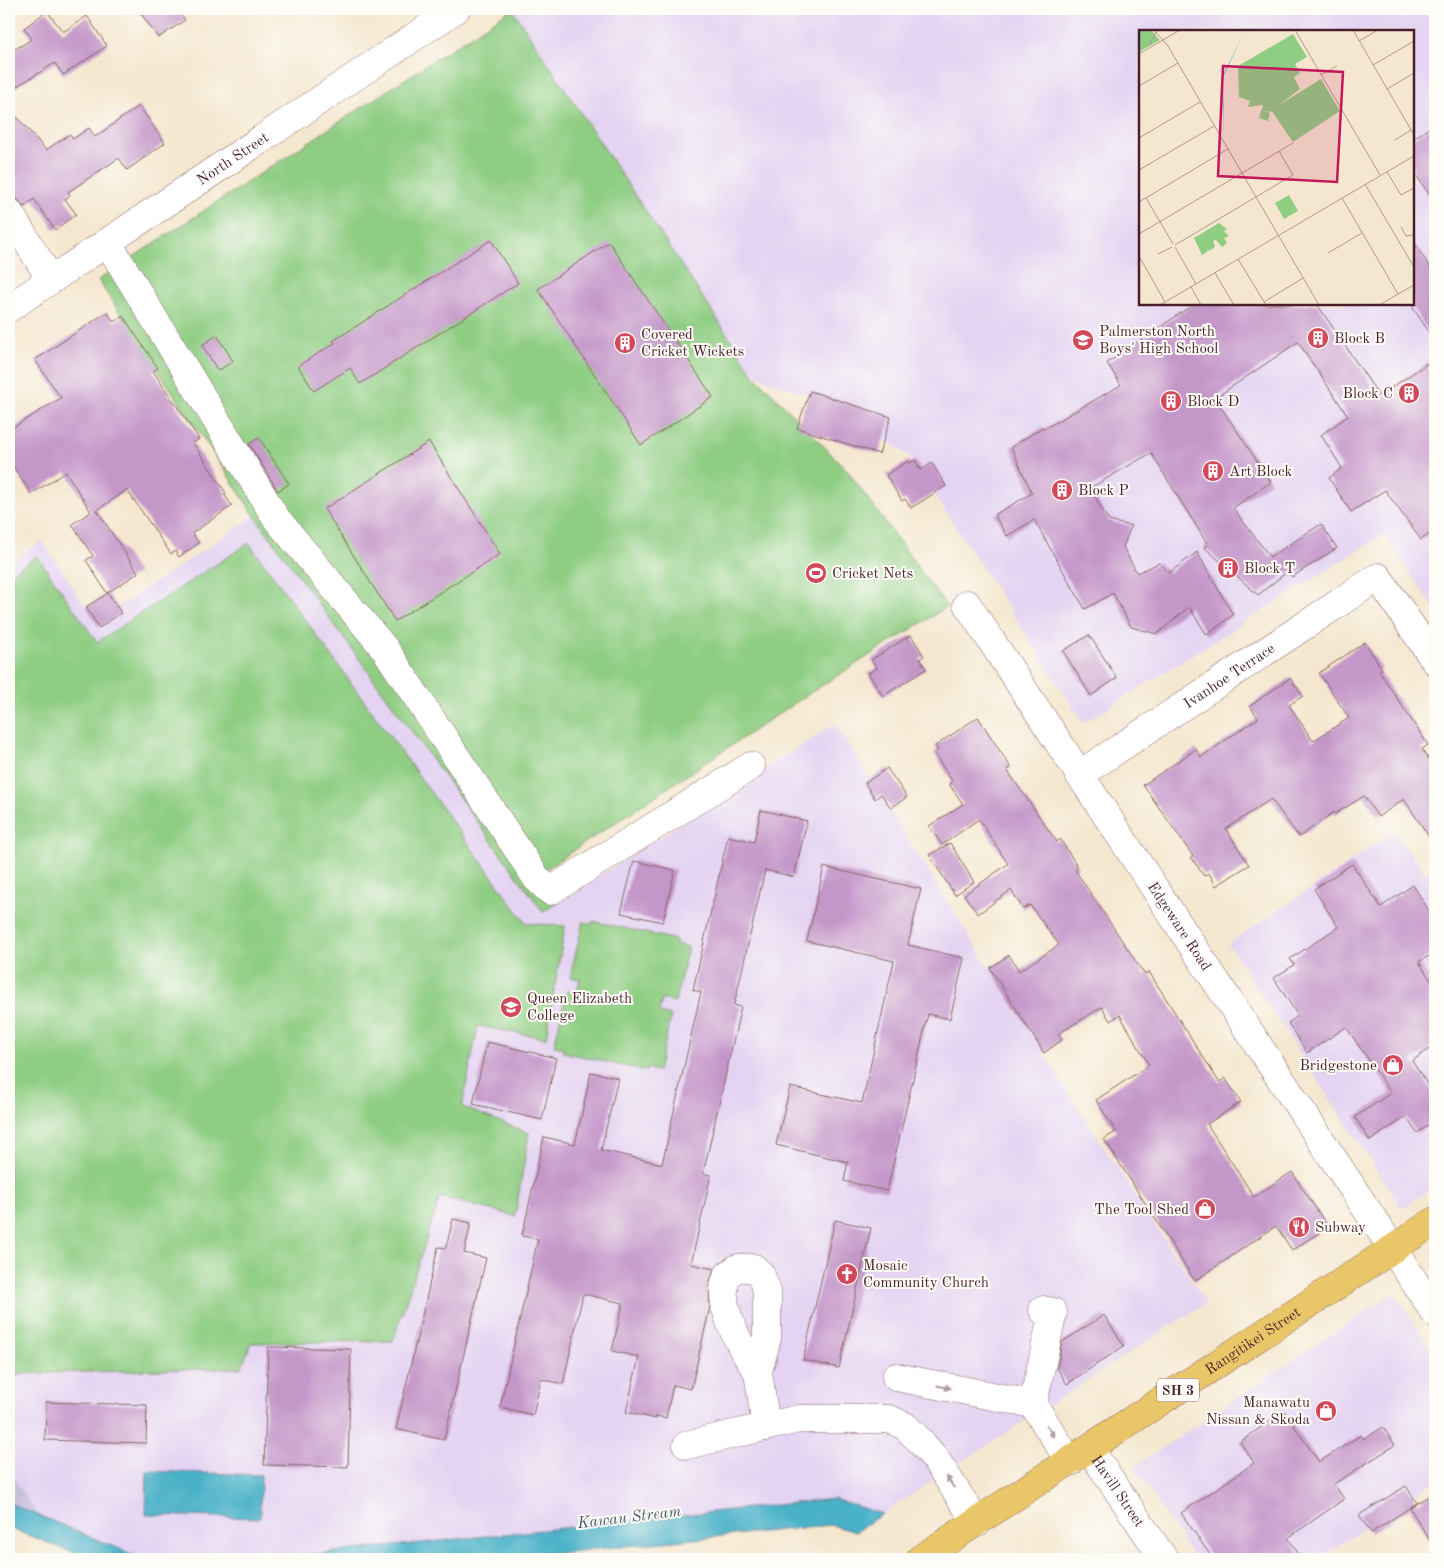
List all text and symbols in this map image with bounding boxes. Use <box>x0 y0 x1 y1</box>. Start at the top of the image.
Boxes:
inset map <box>1139 30 1414 305</box>
street label: North Street <box>195 130 272 189</box>
place label: Palmerston North Boys' High School <box>1099 325 1218 357</box>
building icon: Block B <box>1306 326 1330 350</box>
place label: Covered Cricket Wickets <box>641 328 744 360</box>
school or university icon: Palmerston North Boys' High School <box>1071 328 1095 352</box>
building icon: Covered Cricket Wickets <box>613 331 637 355</box>
place label: Block B <box>1334 332 1385 347</box>
building icon: Block C <box>1397 381 1421 405</box>
place label: Block C <box>1343 387 1393 402</box>
building icon: Block D <box>1159 389 1183 413</box>
place label: Block D <box>1187 395 1239 410</box>
building icon: Art Block <box>1201 459 1225 483</box>
place label: Art Block <box>1229 465 1292 480</box>
building icon: Block P <box>1050 478 1074 502</box>
place label: Block P <box>1078 484 1129 499</box>
building icon: Block T <box>1216 556 1240 580</box>
sports icon: Cricket Nets <box>804 561 828 585</box>
place label: Block T <box>1244 562 1295 577</box>
place label: Cricket Nets <box>832 567 913 582</box>
street label: Ivanhoe Terrace <box>1182 641 1278 712</box>
street label: Edgeware Road <box>1144 880 1213 974</box>
place label: Queen Elizabeth College <box>527 992 632 1024</box>
school or university icon: Queen Elizabeth College <box>499 995 523 1019</box>
shop icon: Bridgestone <box>1381 1053 1405 1077</box>
place label: Bridgestone <box>1299 1059 1377 1074</box>
shop icon: The Tool Shed <box>1193 1197 1217 1221</box>
place label: The Tool Shed <box>1094 1203 1189 1218</box>
restaurant icon: Subway <box>1287 1215 1311 1239</box>
place label: Subway <box>1315 1221 1366 1236</box>
place label: Mosaic Community Church <box>863 1259 989 1291</box>
church icon: Mosaic Community Church <box>835 1262 859 1286</box>
street label: Rangitikei Street <box>1203 1305 1304 1378</box>
road number: SH 3 <box>1157 1378 1199 1402</box>
one-way arrow <box>937 1383 953 1391</box>
place label: Manawatu Nissan & Skoda <box>1206 1396 1311 1428</box>
shop icon: Manawatu Nissan & Skoda <box>1314 1399 1338 1423</box>
one-way arrow <box>1045 1424 1055 1437</box>
street label: Havill Street <box>1087 1453 1146 1530</box>
one-way arrow <box>945 1475 955 1489</box>
water label: Kawau Stream <box>576 1504 682 1532</box>

